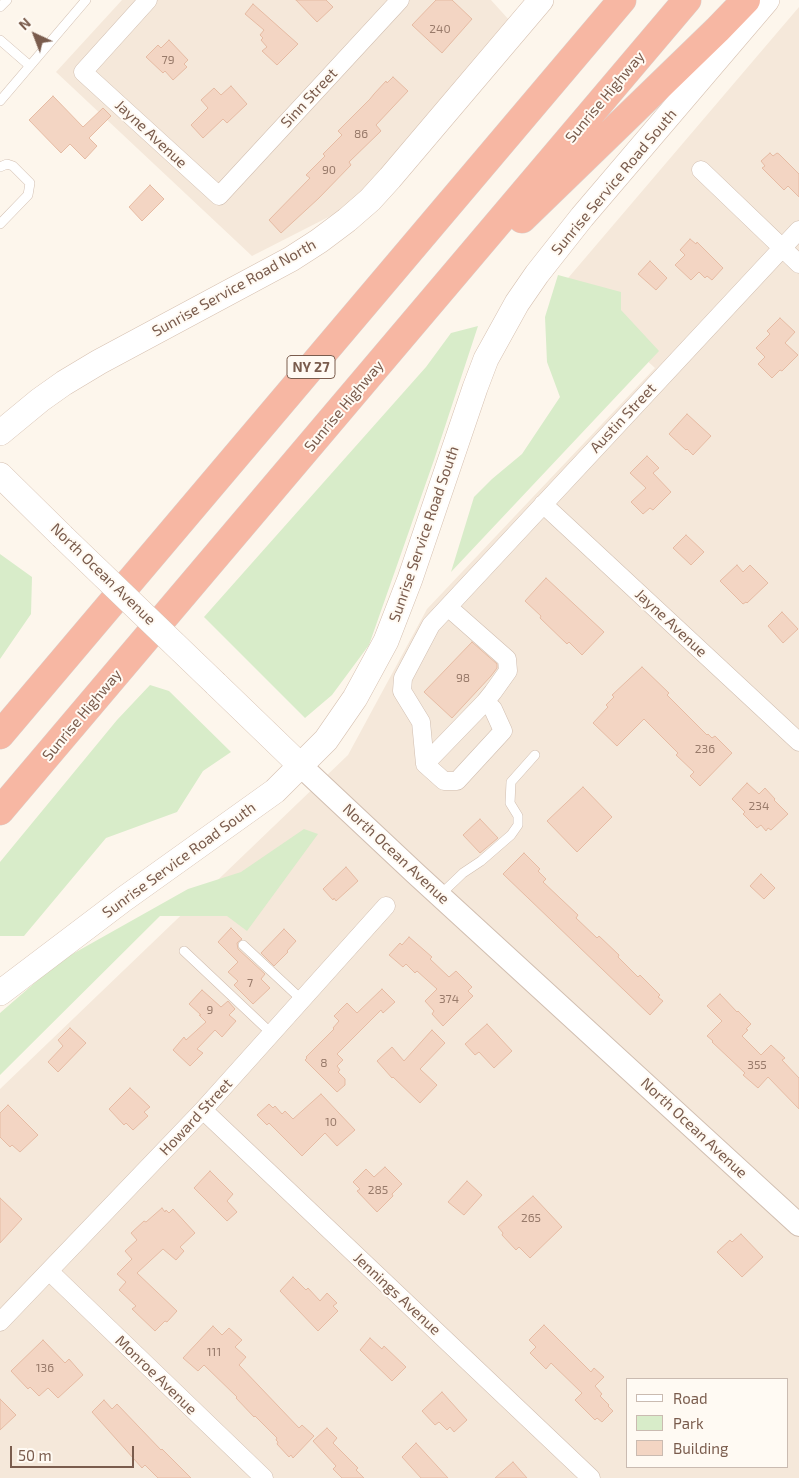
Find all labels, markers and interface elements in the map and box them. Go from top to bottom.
north arrow [10,10,60,60]
text: N [15,14,34,33]
house number: 240 [429,22,451,36]
street label: Sunrise Highway [562,48,648,146]
house number: 79 [161,53,175,67]
street label: Sinn Street [277,65,341,131]
street label: Jayne Avenue [111,96,191,172]
street label: Sunrise Service Road South [548,105,680,259]
house number: 86 [354,127,368,141]
house number: 90 [322,163,336,177]
street label: Sunrise Service Road North [149,235,319,341]
road number: NY 27 [287,356,335,378]
street label: Sunrise Highway [301,357,387,455]
street label: Austin Street [586,379,660,457]
street label: Sunrise Service Road South [385,444,463,624]
street label: North Ocean Avenue [47,519,159,629]
street label: Jayne Avenue [631,585,711,661]
street label: Sunrise Highway [39,666,125,764]
house number: 98 [456,671,470,685]
house number: 236 [695,742,715,756]
street label: Sunrise Service Road South [99,798,259,922]
house number: 234 [749,799,769,813]
street label: North Ocean Avenue [339,800,453,908]
house number: 7 [247,976,253,990]
house number: 374 [439,992,459,1006]
house number: 9 [207,1003,213,1017]
house number: 8 [320,1056,328,1070]
house number: 355 [747,1058,767,1072]
street label: North Ocean Avenue [637,1074,751,1182]
street label: Howard Street [156,1075,236,1159]
house number: 10 [325,1115,337,1129]
house number: 285 [368,1183,388,1197]
house number: 265 [521,1211,541,1225]
street label: Jennings Avenue [350,1249,444,1339]
street label: Monroe Avenue [111,1332,201,1418]
house number: 111 [207,1345,221,1359]
house number: 136 [36,1361,54,1375]
legend [626,1378,789,1468]
text: Road [673,1389,708,1407]
text: Park [673,1414,704,1432]
scale bar [12,1436,136,1468]
text: Building [673,1439,728,1457]
text: 50 m [18,1446,52,1464]

